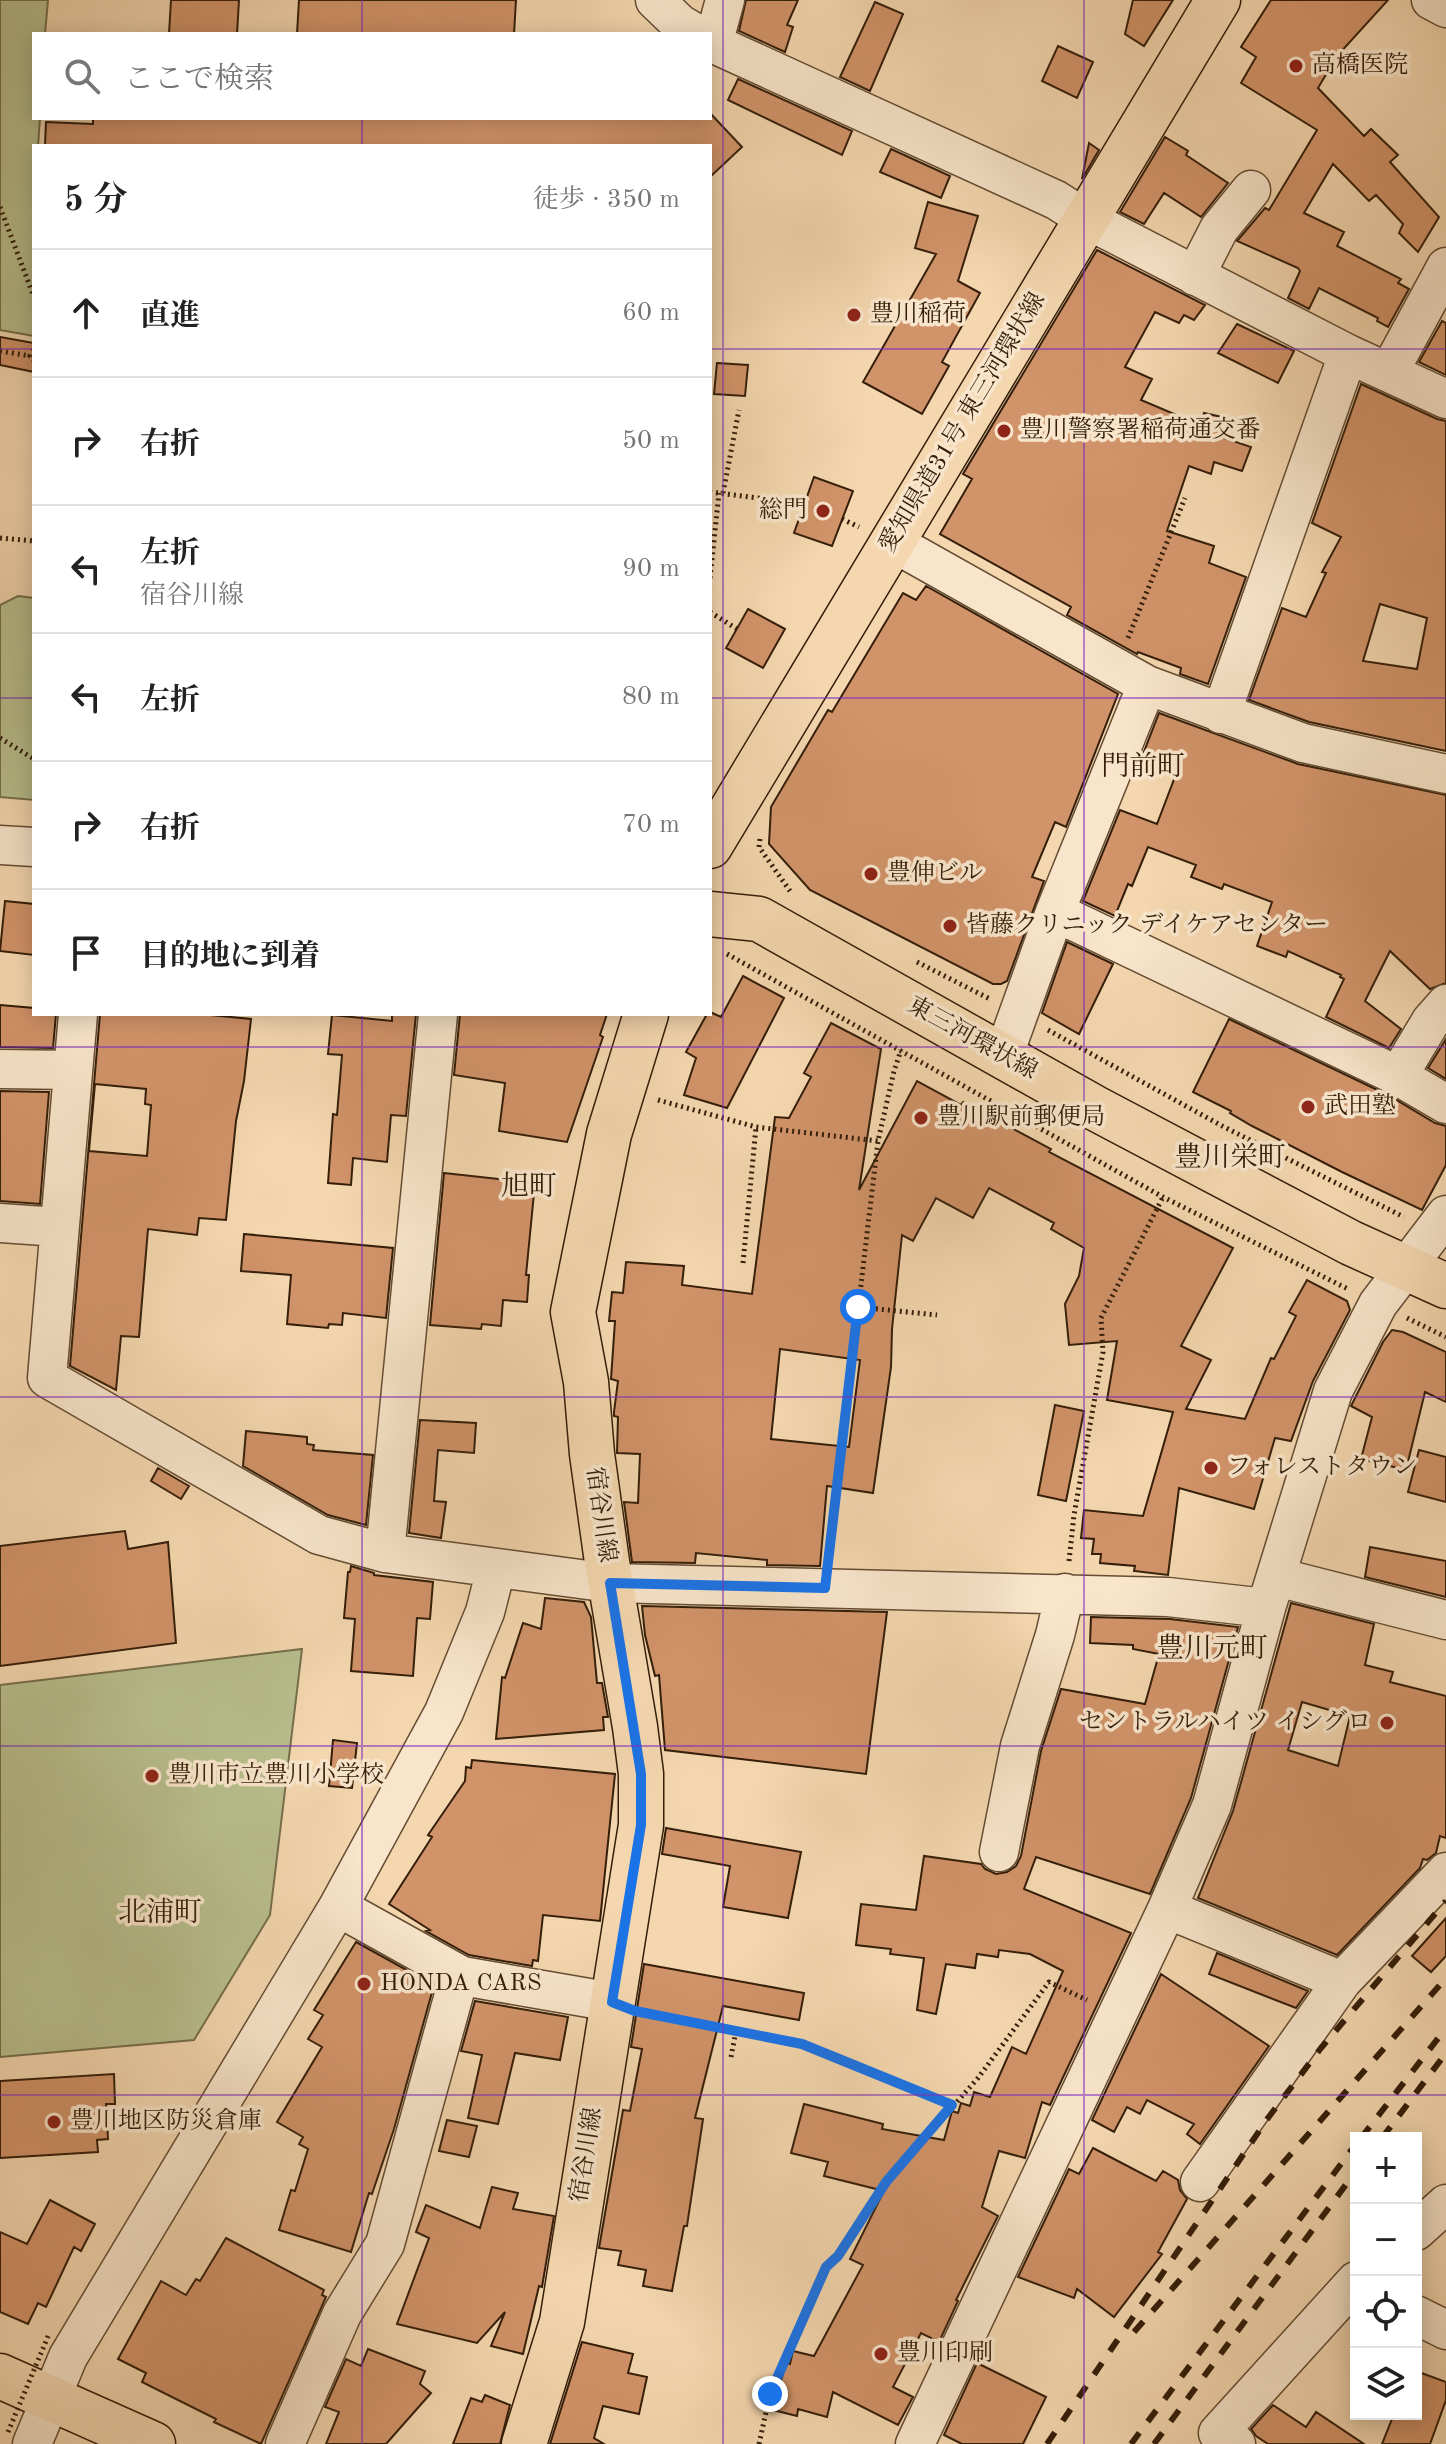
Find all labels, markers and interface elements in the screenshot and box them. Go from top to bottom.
search box [32,32,712,120]
place label: 高橋医院 [1312,51,1408,78]
icon: search [60,54,104,98]
marker: 高橋医院 [1287,57,1305,75]
text: ここで検索 [124,65,274,95]
text: 5 分 [64,184,127,218]
text: 徒歩 · 350 m [533,187,680,213]
street label: 愛知県道31号 東三河環状線 [873,287,1050,557]
icon: ahead [64,291,108,335]
text: 60 m [622,300,680,326]
place label: 豊川稲荷 [870,300,966,327]
text: 直進 [140,302,200,332]
marker: 豊川稲荷 [845,306,863,324]
place label: 豊川警察署稲荷通交番 [1020,416,1260,443]
icon: right [64,419,108,463]
marker: 豊川警察署稲荷通交番 [995,422,1013,440]
text: 50 m [622,428,680,454]
text: 右折 [140,430,200,460]
place label: 総門 [759,496,807,523]
marker: 総門 [814,502,832,520]
text: 左折 [140,539,200,569]
icon: left [64,547,108,591]
text: 90 m [622,556,680,582]
text: 宿谷川線 [140,583,244,609]
icon: left [64,675,108,719]
text: 80 m [622,684,680,710]
text: 左折 [140,686,200,716]
district label: 門前町 [1101,751,1185,782]
icon: right [64,803,108,847]
text: 70 m [622,812,680,838]
text: 右折 [140,814,200,844]
place label: 豊伸ビル [887,859,983,886]
marker: 豊伸ビル [862,865,880,883]
place label: 皆藤クリニック デイケアセンター [966,911,1328,938]
marker: 皆藤クリニック デイケアセンター [941,917,959,935]
icon: arrive [64,931,108,975]
text: 目的地に到着 [140,942,320,972]
street label: 東三河環状線 [903,991,1042,1084]
place label: 武田塾 [1324,1092,1396,1119]
marker: 武田塾 [1299,1098,1317,1116]
place label: 豊川駅前郵便局 [937,1103,1105,1130]
marker: 豊川駅前郵便局 [912,1109,930,1127]
district label: 豊川栄町 [1174,1142,1286,1173]
district label: 旭町 [501,1171,557,1202]
route start [840,1289,876,1325]
place label: フォレストタウン [1227,1455,1417,1480]
marker: フォレストタウン [1202,1459,1220,1477]
street label: 宿谷川線 [581,1465,622,1564]
district label: 豊川元町 [1156,1633,1268,1664]
place label: セントラルハイツ イシグロ [1079,1709,1371,1735]
marker: セントラルハイツ イシグロ [1378,1714,1396,1732]
place label: 豊川市立豊川小学校 [168,1761,384,1788]
marker: 豊川市立豊川小学校 [143,1767,161,1785]
district label: 北浦町 [118,1897,202,1928]
place label: HONDA CARS [380,1972,542,1996]
marker: HONDA CARS [355,1975,373,1993]
street label: 宿谷川線 [565,2105,606,2204]
place label: 豊川地区防災倉庫 [70,2107,262,2134]
marker: 豊川地区防災倉庫 [45,2113,63,2131]
map controls [1350,2132,1422,2420]
button: + [1350,2132,1422,2204]
button: − [1350,2204,1422,2276]
button: locate [1350,2276,1422,2348]
place label: 豊川印刷 [897,2339,993,2366]
marker: 豊川印刷 [872,2345,890,2363]
button: layers [1350,2348,1422,2420]
route end [752,2376,788,2412]

